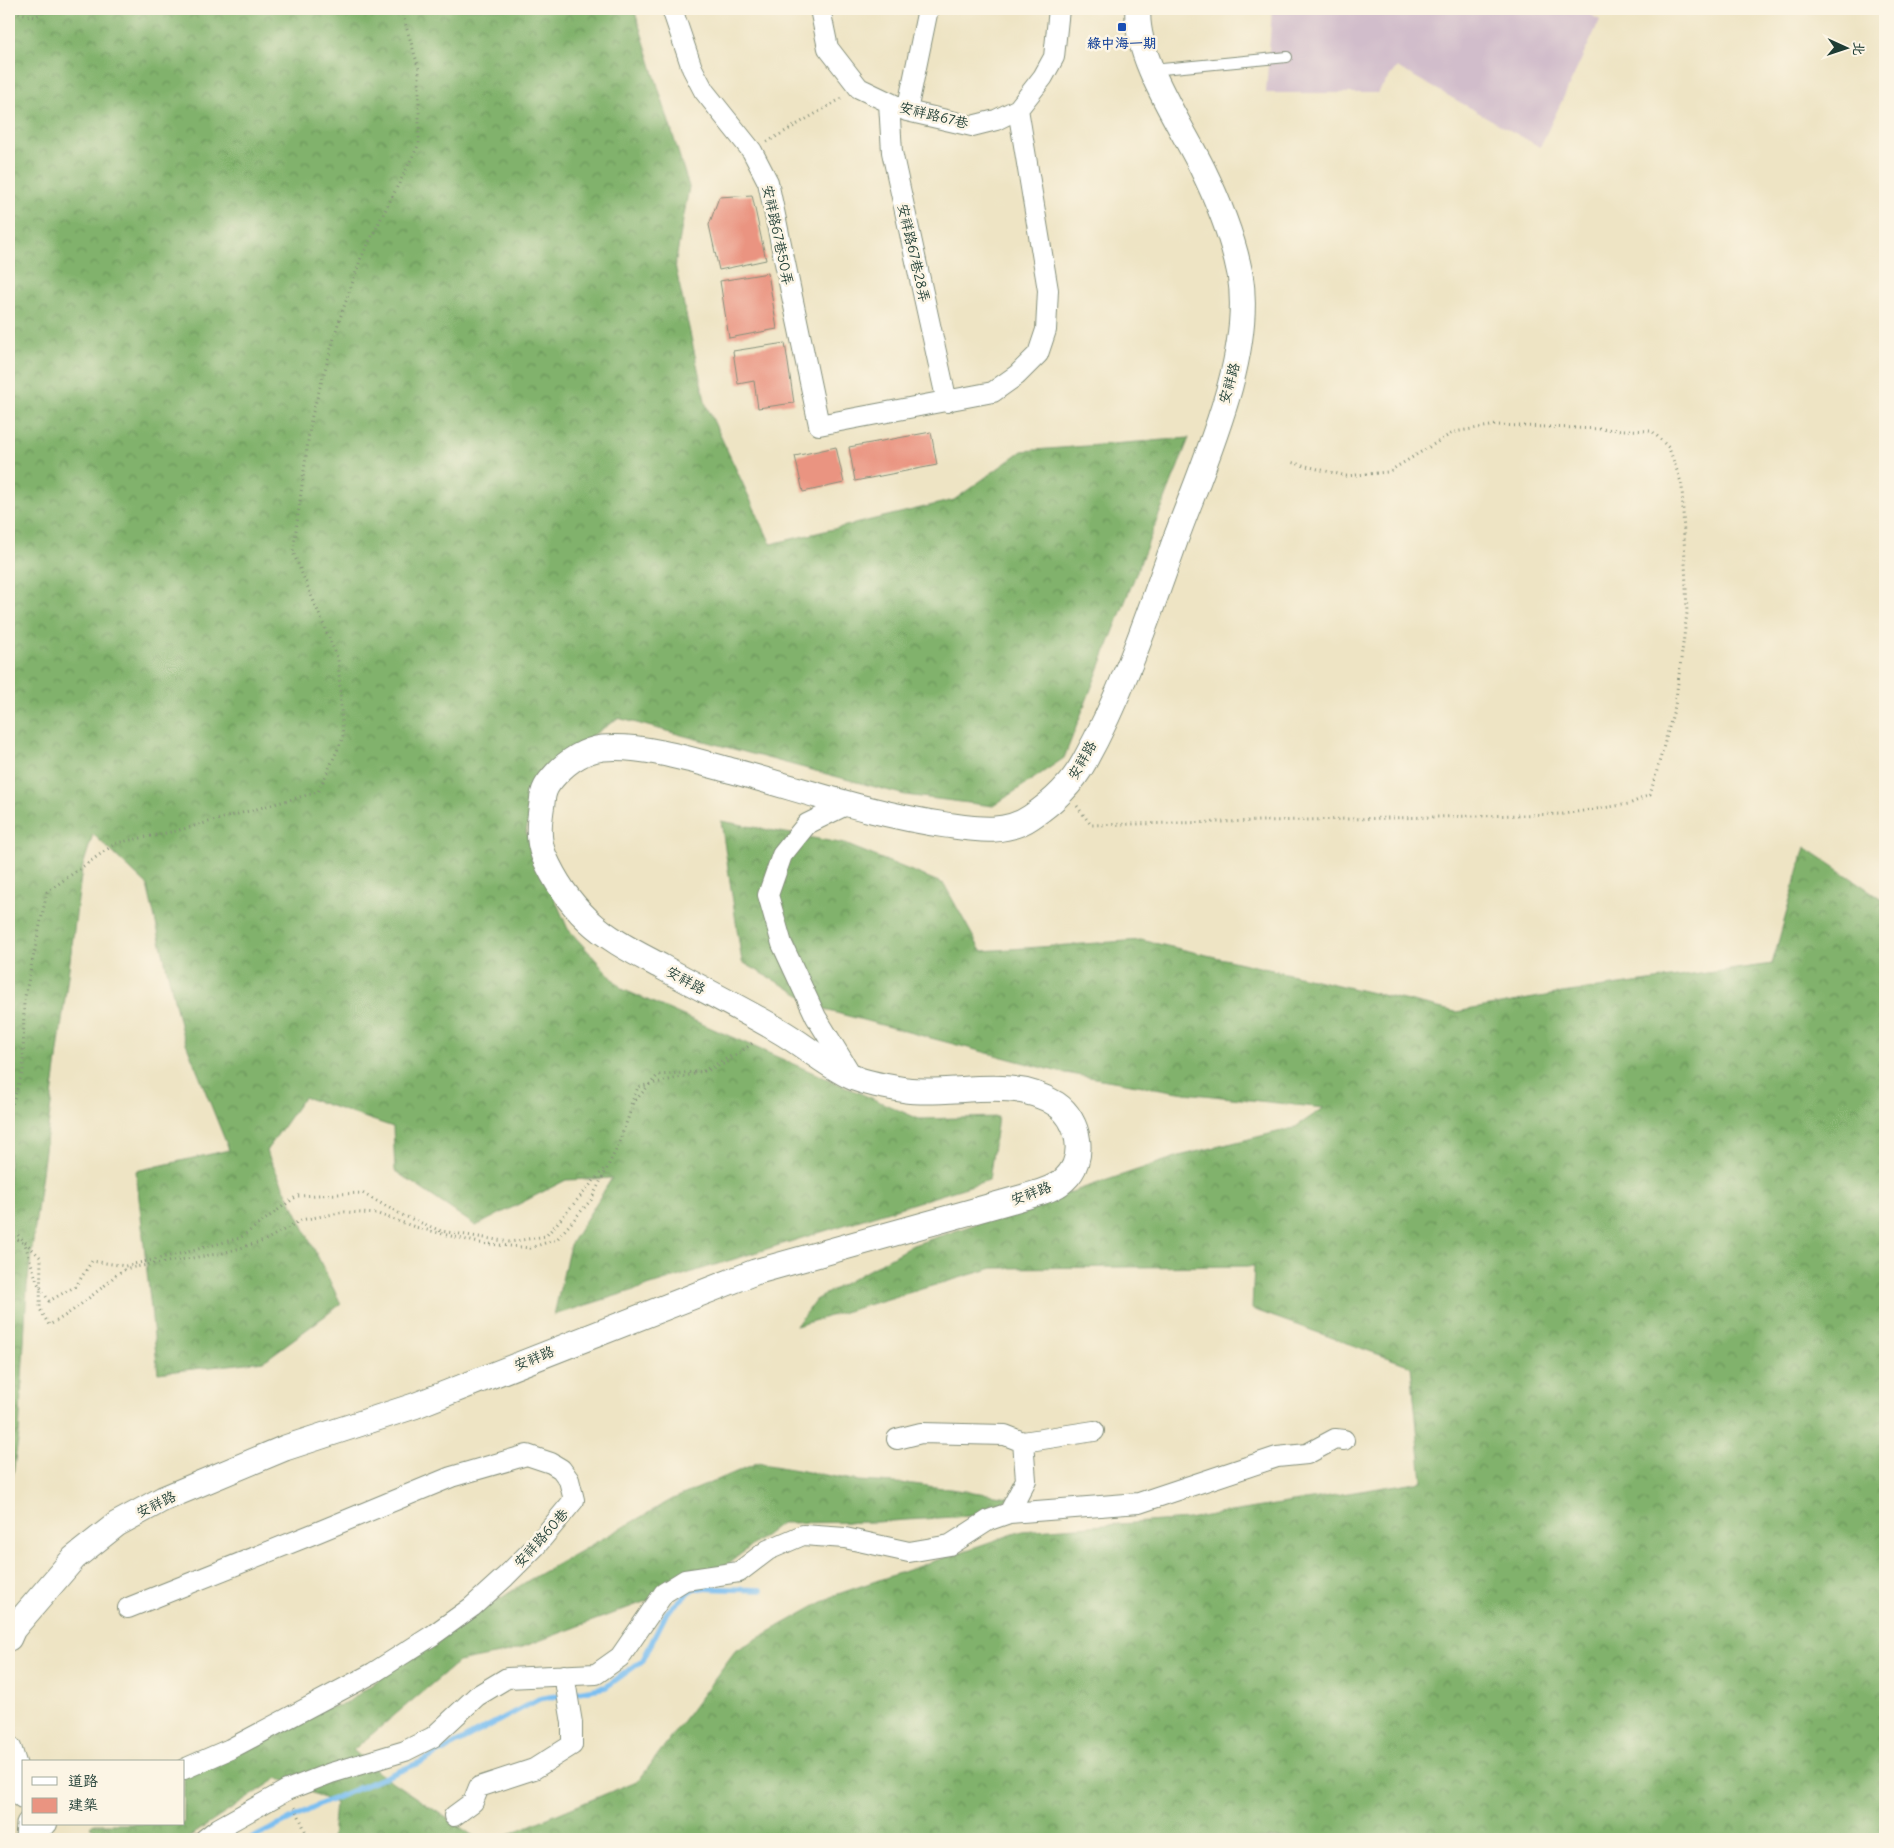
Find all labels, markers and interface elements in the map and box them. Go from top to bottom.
marker: 綠中海一期 [1116,21,1128,33]
north arrow [1822,22,1872,72]
place label: 綠中海一期 [1087,34,1157,52]
text: 北 [1850,41,1868,56]
street label: 安祥路67巷 [897,98,972,133]
street label: 安祥路67巷50弄 [759,183,797,287]
street label: 安祥路67巷28弄 [894,202,934,304]
street label: 安祥路 [1215,360,1243,406]
street label: 安祥路 [1064,737,1100,783]
street label: 安祥路 [663,962,709,998]
street label: 安祥路 [1008,1177,1054,1209]
street label: 安祥路 [511,1342,557,1374]
street label: 安祥路 [133,1487,179,1521]
street label: 安祥路60巷 [510,1504,573,1571]
legend [22,1760,185,1826]
text: 道路 [68,1771,98,1790]
text: 建築 [68,1795,98,1814]

